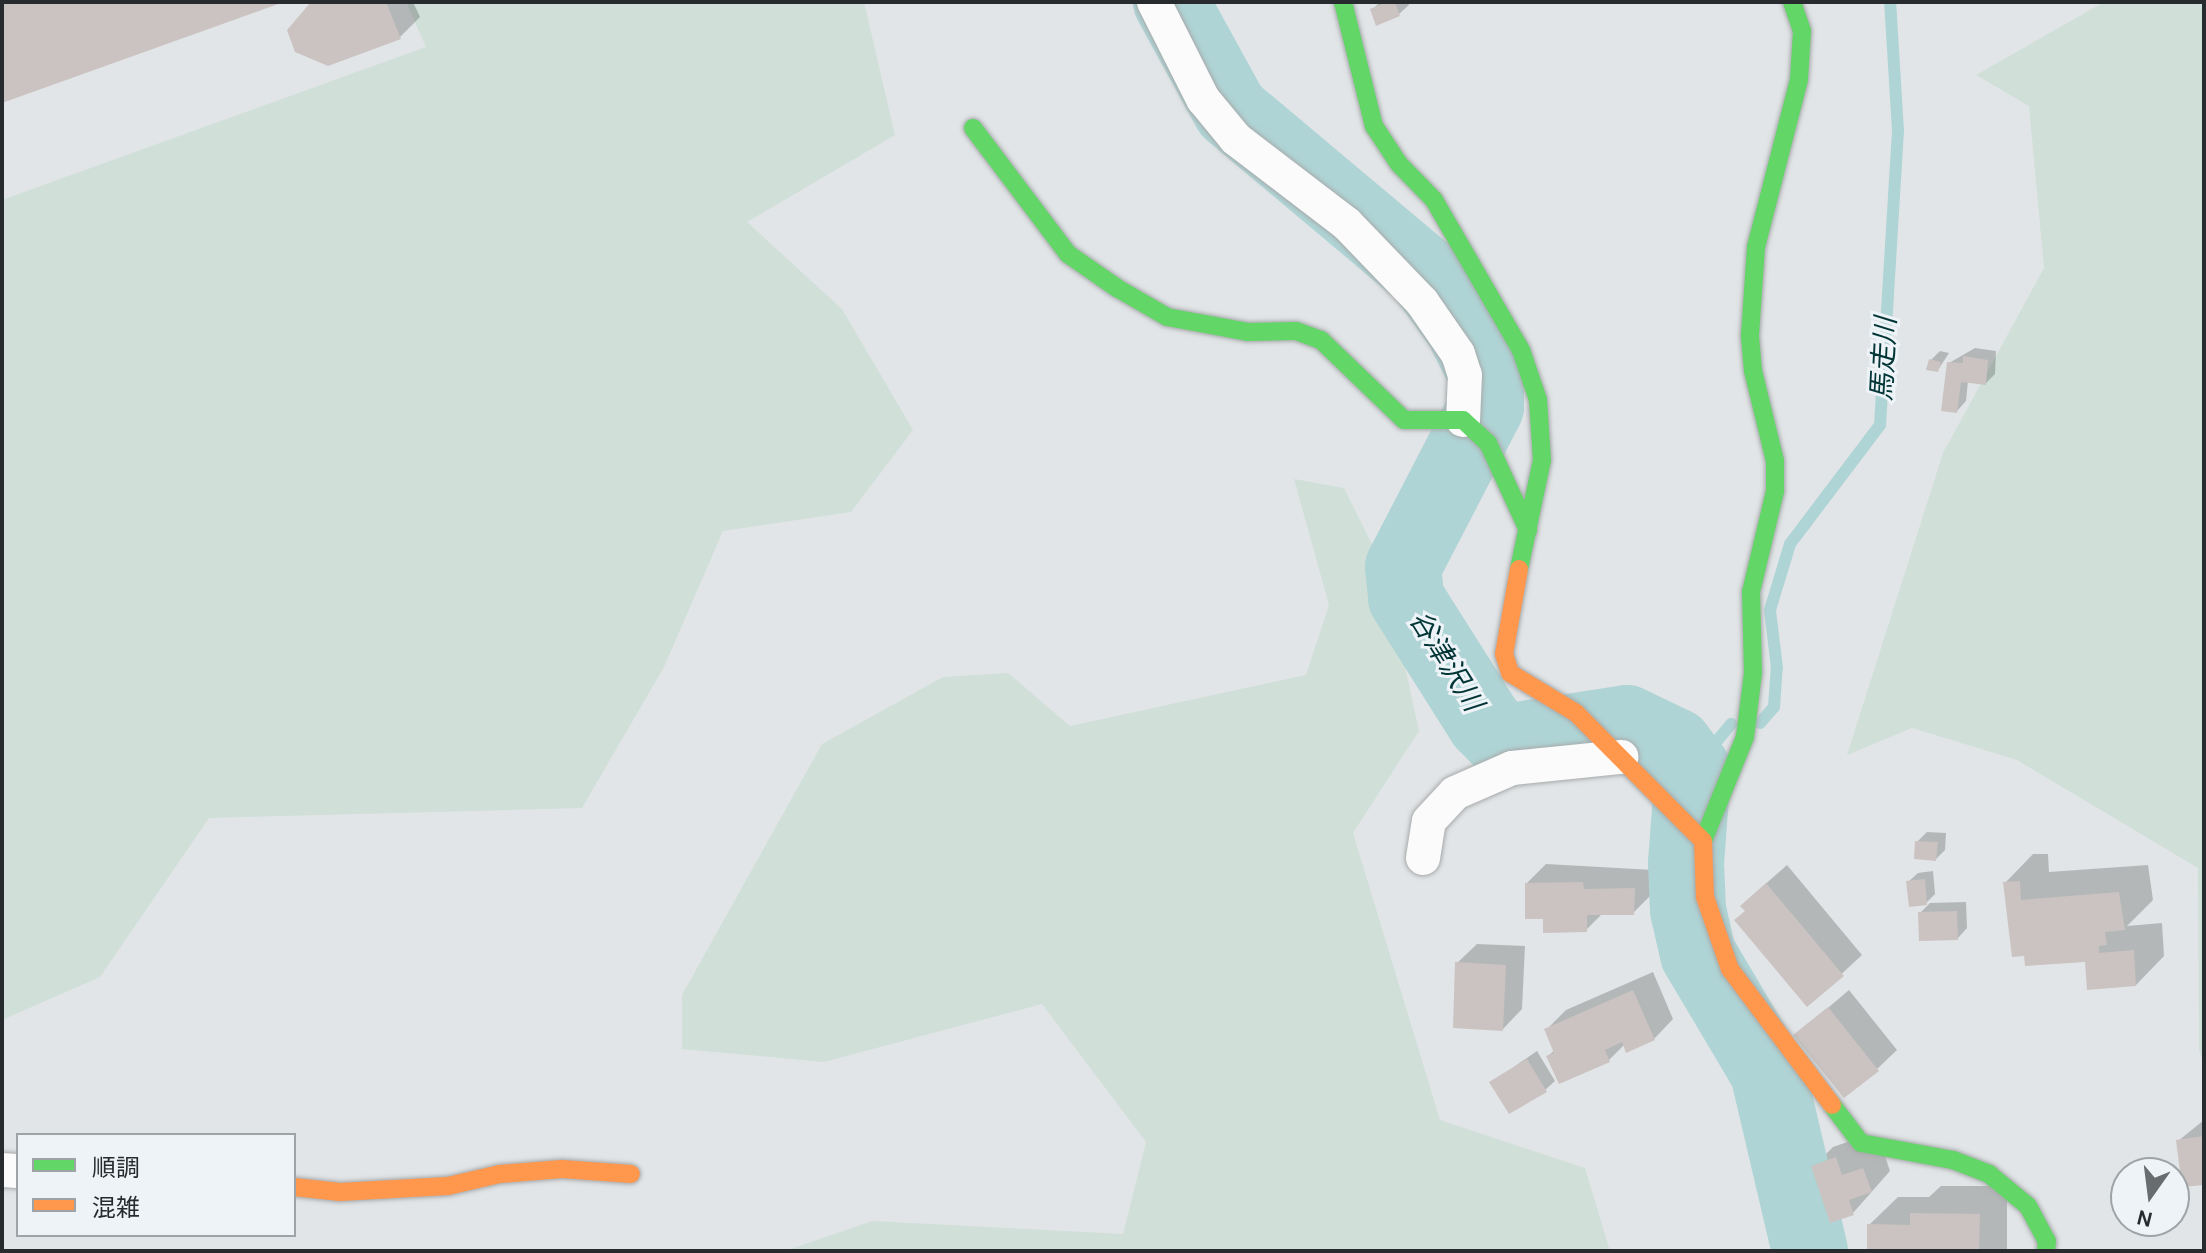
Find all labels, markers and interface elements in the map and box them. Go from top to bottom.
water label: 馬走川 [1865,316,1903,402]
water label: 谷津沢川 [1402,605,1490,717]
legend [16,1133,296,1237]
text: 順調 [92,1154,140,1182]
north arrow [2110,1157,2190,1237]
text: 混雑 [92,1194,140,1222]
text: N [2134,1204,2155,1233]

